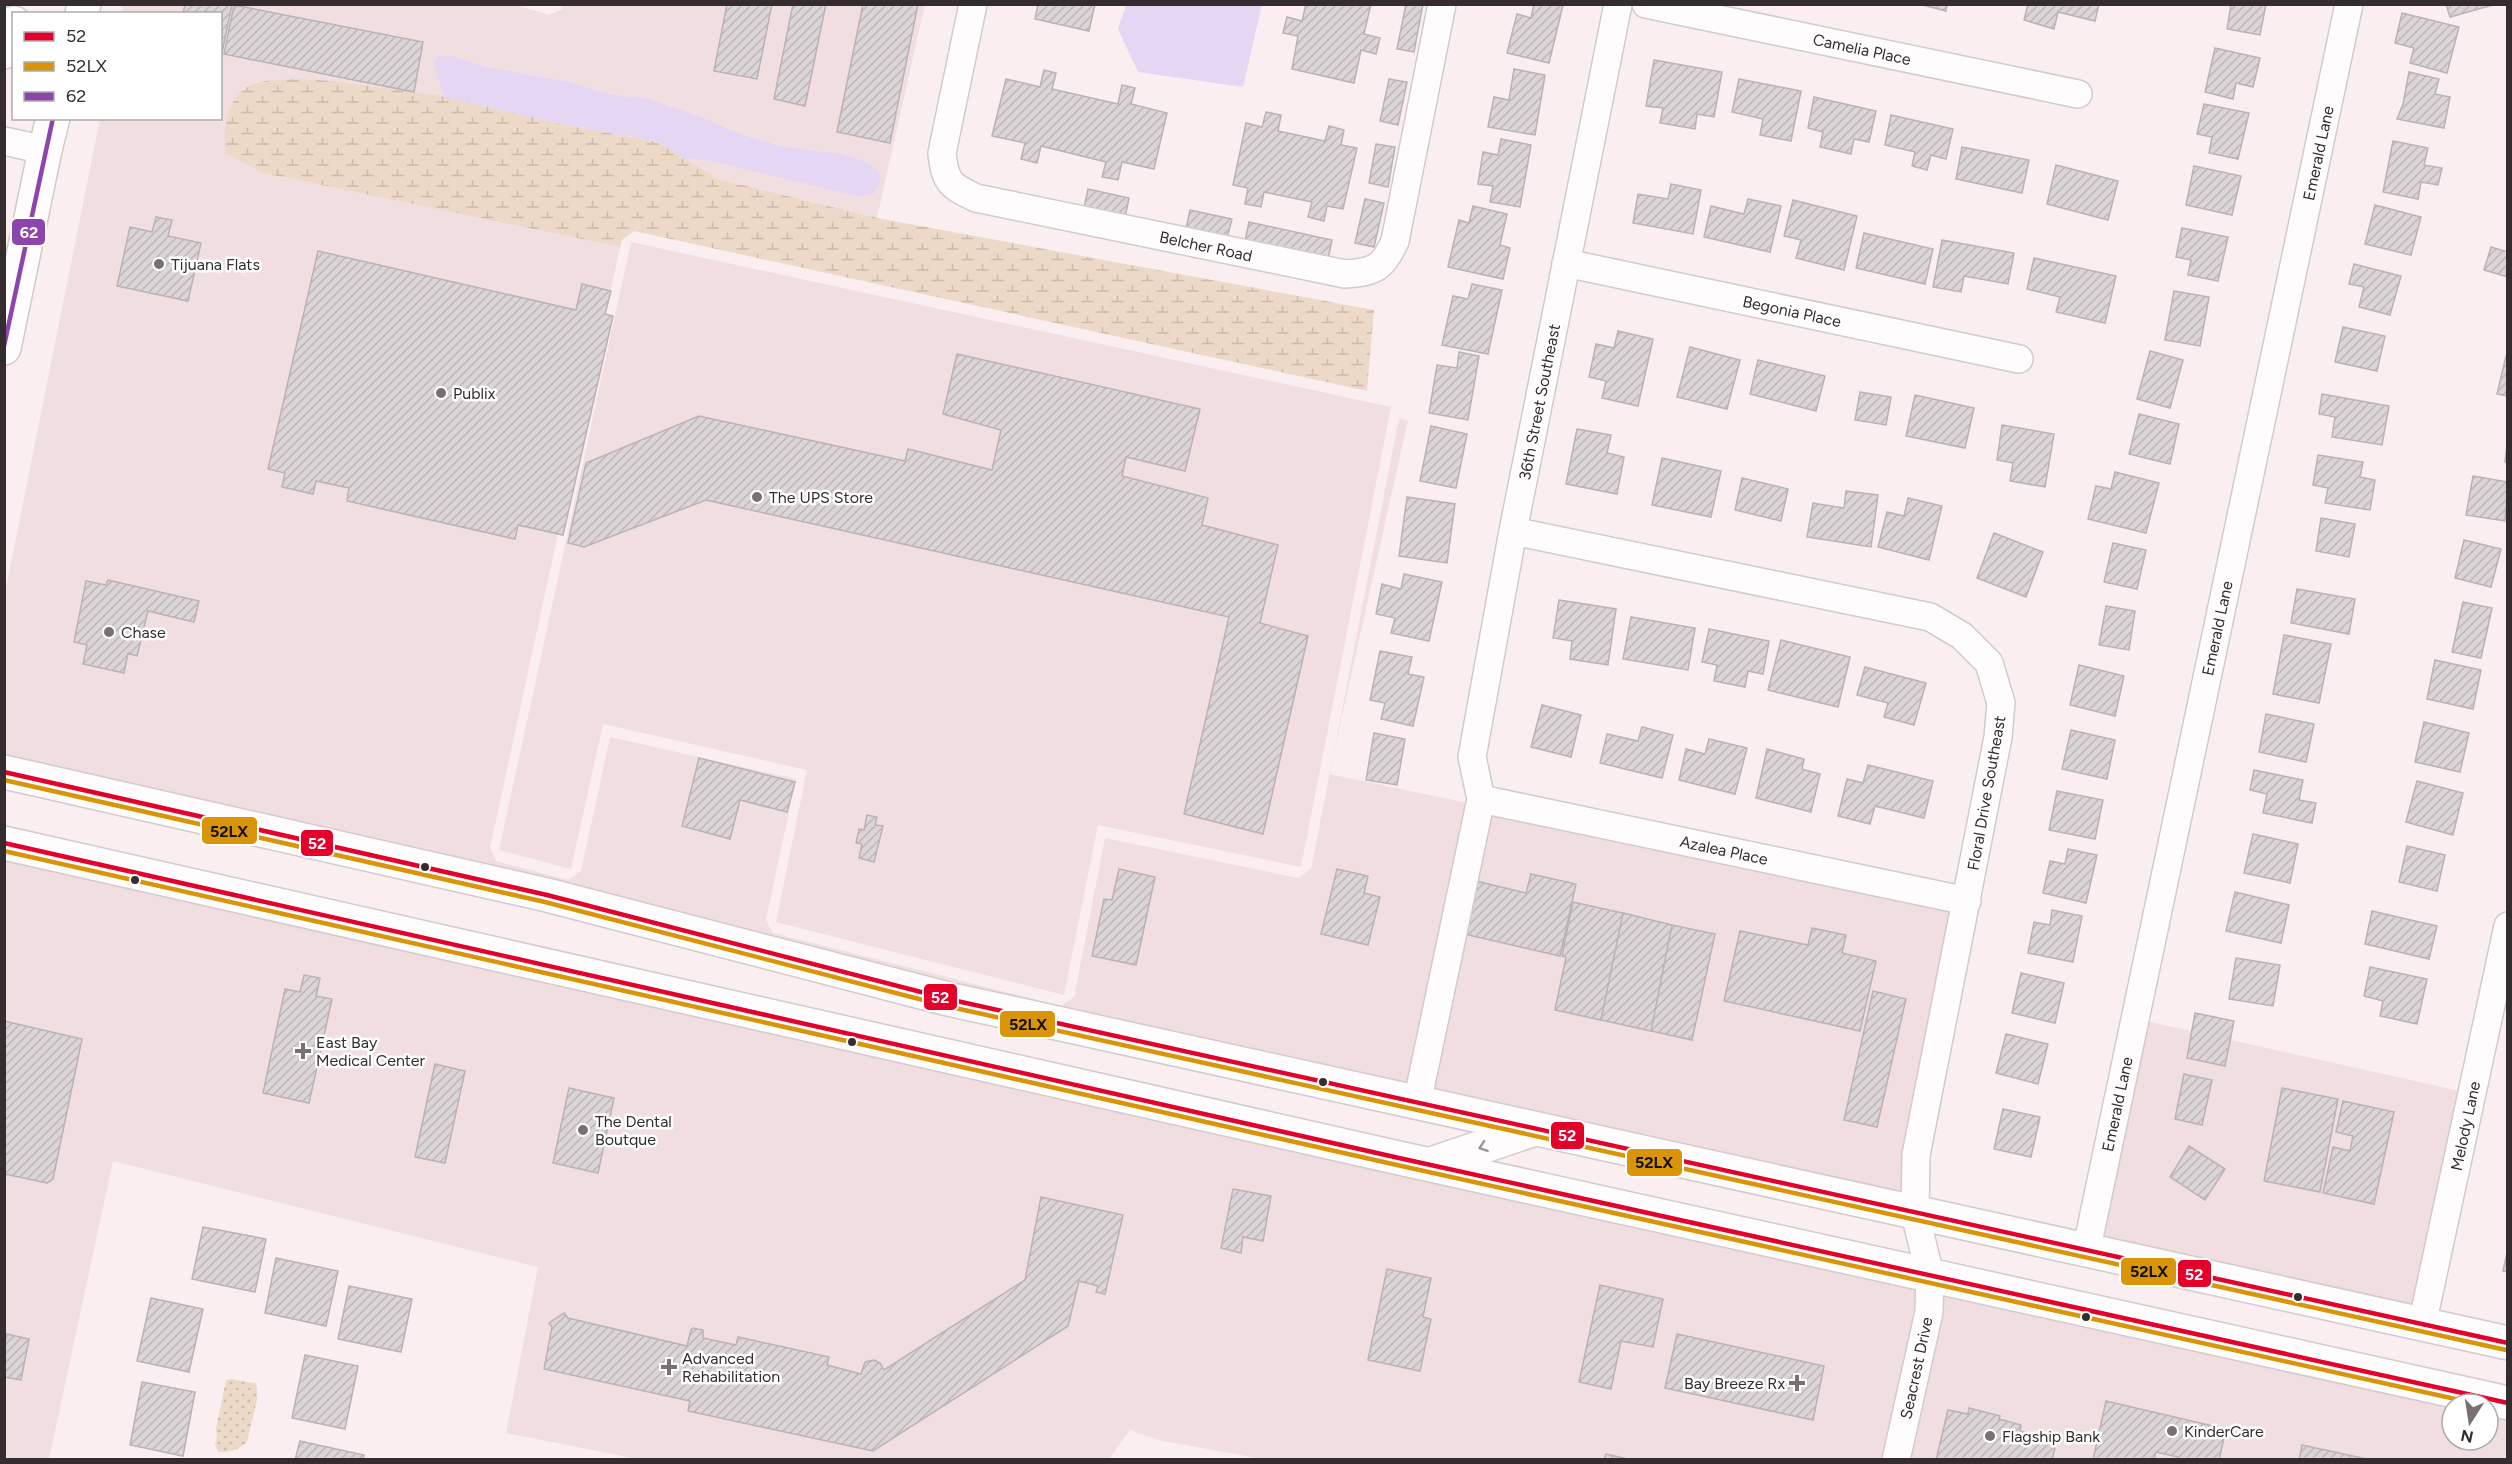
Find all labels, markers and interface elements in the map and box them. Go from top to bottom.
legend [12,12,222,120]
text: 52 [66,25,86,47]
street label: Camelia Place [1811,30,1913,69]
text: 52LX [66,55,107,77]
text: 62 [66,85,86,107]
street label: Emerald Lane [2299,104,2338,202]
line badge: 62 [11,218,46,246]
text: 62 [20,223,38,242]
street label: Belcher Road [1158,227,1254,266]
place label: Tijuana Flats [171,255,260,274]
marker: Tijuana Flats [152,257,166,271]
street label: Begonia Place [1741,292,1843,331]
street label: 36th Street Southeast [1515,322,1564,482]
place label: Publix [453,384,496,403]
marker: Publix [434,386,448,400]
place label: The UPS Store [769,488,873,507]
marker: The UPS Store [750,490,764,504]
street label: Emerald Lane [2198,579,2237,677]
place label: Chase [121,623,166,642]
marker: Chase [102,625,116,639]
street label: Floral Drive Southeast [1964,714,2009,872]
line badge: 52LX [201,816,258,845]
text: 52LX [210,822,248,841]
line badge: 52 [300,829,334,857]
street label: Azalea Place [1678,832,1770,869]
text: 52 [308,834,326,853]
unlabelled marker [419,861,431,873]
unlabelled marker [129,874,141,886]
line badge: 52 [923,983,958,1011]
text: 52 [931,988,949,1007]
line badge: 52LX [999,1010,1056,1038]
text: 52LX [1009,1015,1047,1034]
place label: East Bay Medical Center [316,1033,426,1070]
unlabelled marker [846,1036,858,1048]
marker: East Bay Medical Center [294,1042,312,1060]
street label: Emerald Lane [2098,1055,2137,1153]
unlabelled marker [1317,1076,1329,1088]
street label: Melody Lane [2447,1079,2484,1173]
place label: The Dental Boutque [595,1112,672,1149]
line badge: 52 [1550,1121,1585,1150]
marker: The Dental Boutque [576,1123,590,1137]
text: 52 [1558,1126,1576,1145]
one-way arrow [1478,1140,1489,1152]
line badge: 52LX [1626,1148,1683,1177]
text: 52LX [1635,1153,1673,1172]
line badge: 52LX [2120,1257,2177,1286]
line badge: 52 [2177,1259,2212,1288]
text: 52LX [2130,1262,2168,1281]
text: 52 [2185,1265,2203,1284]
unlabelled marker [2292,1291,2304,1303]
unlabelled marker [2080,1311,2092,1323]
street label: Seacrest Drive [1896,1315,1937,1421]
place label: Advanced Rehabilitation [682,1349,780,1386]
marker: Advanced Rehabilitation [660,1358,678,1376]
place label: Bay Breeze Rx [1684,1374,1785,1393]
marker: Bay Breeze Rx [1790,1376,1804,1390]
north arrow [2440,1392,2500,1452]
place label: KinderCare [2184,1422,2264,1441]
marker: KinderCare [2165,1424,2179,1438]
text: N [2459,1426,2475,1447]
place label: Flagship Bank [2002,1427,2100,1446]
marker: Flagship Bank [1983,1429,1997,1443]

